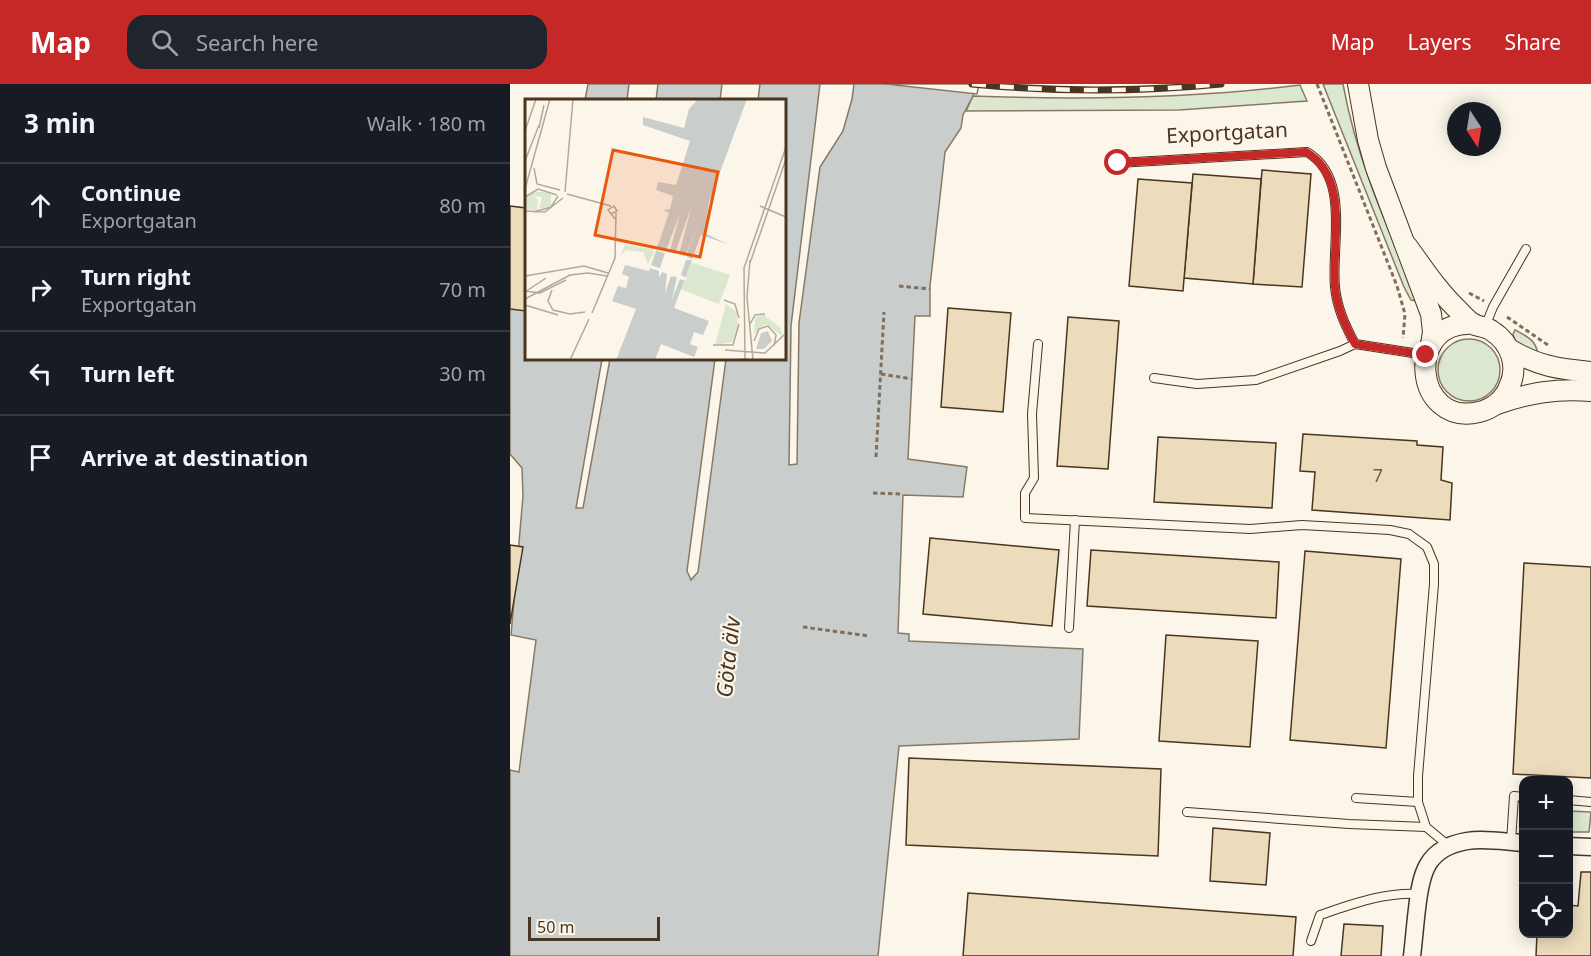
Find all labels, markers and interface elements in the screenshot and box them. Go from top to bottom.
search box [127,15,547,69]
text: Map [30,23,91,61]
icon: search [148,26,181,59]
text: Search here [196,27,318,57]
text: Map [1331,28,1375,56]
text: Layers [1408,28,1472,56]
text: Share [1505,28,1561,56]
inset map [525,99,786,360]
north arrow [1447,102,1501,156]
text: 3 min [24,105,96,141]
text: Walk · 180 m [367,110,486,137]
street label: Exportgatan [1165,115,1288,149]
route start [1104,149,1130,175]
text: Continue [81,177,181,207]
icon: ahead [24,189,57,222]
text: 80 m [439,192,486,219]
text: Exportgatan [81,207,197,234]
text: Turn right [81,261,191,291]
icon: right [24,273,57,306]
text: 70 m [439,276,486,303]
text: Exportgatan [81,291,197,318]
route end [1412,341,1438,367]
icon: left [24,357,57,390]
text: Turn left [81,358,175,388]
text: 30 m [439,360,486,387]
icon: arrive [24,441,57,474]
text: Arrive at destination [81,442,308,472]
house number: 7 [1373,463,1383,487]
water label: Göta älv [708,613,746,699]
map controls [1519,776,1573,938]
button: + [1519,776,1573,830]
button: − [1519,830,1573,884]
button: locate [1519,884,1573,938]
scale bar [528,914,660,942]
text: 50 m [537,916,574,938]

